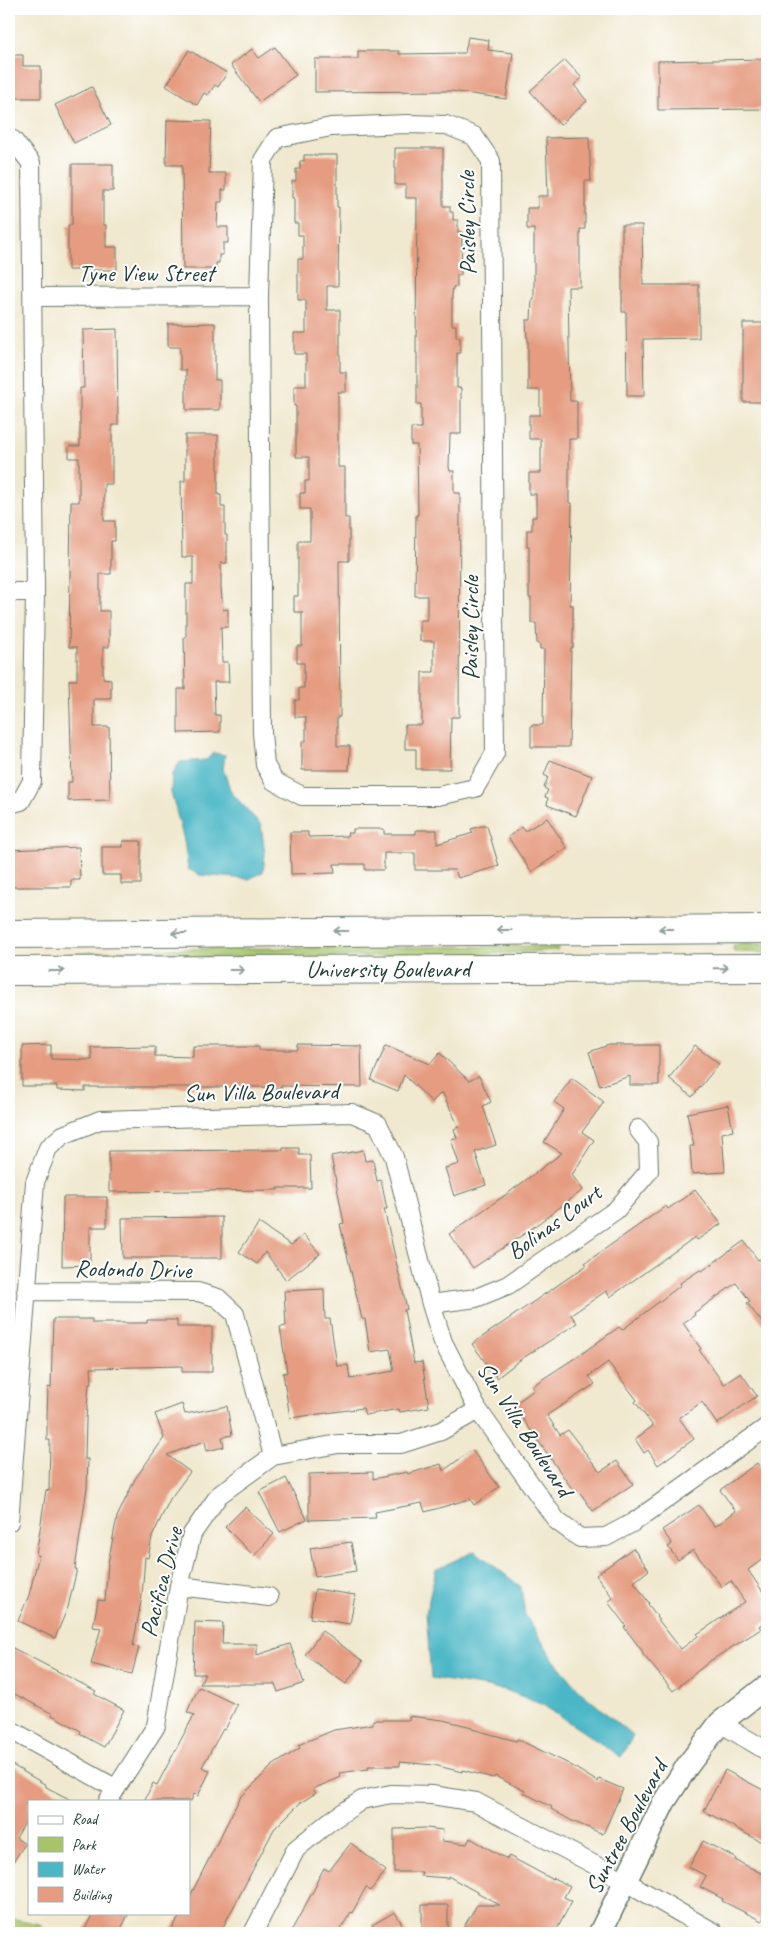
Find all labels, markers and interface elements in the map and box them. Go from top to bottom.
street label: Paisley Circle [451,169,483,275]
street label: Tyne View Street [78,258,217,288]
street label: Paisley Circle [455,574,485,680]
one-way arrow [658,924,674,934]
one-way arrow [496,926,512,935]
one-way arrow [333,927,349,936]
one-way arrow [171,928,187,937]
street label: University Boulevard [306,954,474,984]
one-way arrow [712,963,729,973]
one-way arrow [229,965,245,975]
one-way arrow [49,966,65,976]
street label: Sun Villa Boulevard [183,1076,342,1108]
street label: Bolinas Court [501,1177,609,1266]
street label: Rodondo Drive [74,1253,194,1285]
street label: Sun Villa Boulevard [470,1356,582,1505]
street label: Pacifica Drive [133,1522,190,1640]
street label: Suntree Boulevard [578,1752,675,1899]
legend [28,1800,190,1914]
text: Road [72,1810,99,1829]
text: Park [72,1836,97,1855]
text: Water [72,1860,106,1879]
text: Building [72,1886,112,1905]

